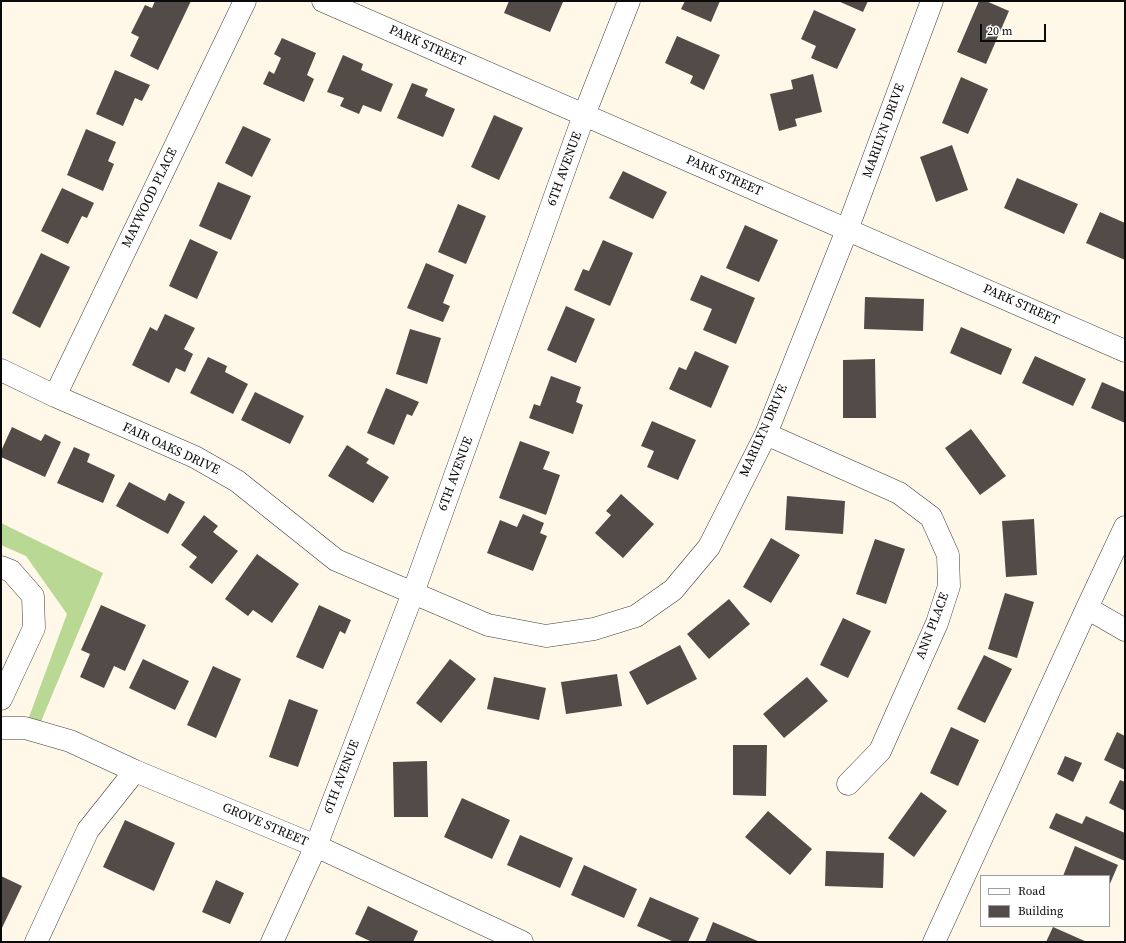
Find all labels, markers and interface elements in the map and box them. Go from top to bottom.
scale bar [982,16,1048,42]
street label: PARK STREET [386,22,468,70]
text: 20 m [987,23,1013,39]
street label: MARILYN DRIVE [860,82,908,180]
street label: 6TH AVENUE [544,130,586,208]
street label: MAYWOOD PLACE [119,145,181,251]
street label: PARK STREET [683,152,765,200]
street label: PARK STREET [980,281,1062,329]
street label: MARILYN DRIVE [737,382,791,480]
street label: FAIR OAKS DRIVE [120,420,222,478]
street label: 6TH AVENUE [435,435,477,513]
street label: ANN PLACE [913,590,953,662]
street label: 6TH AVENUE [321,738,363,816]
street label: GROVE STREET [220,800,310,850]
legend [980,875,1110,927]
text: Road [1018,883,1045,899]
text: Building [1018,903,1063,919]

